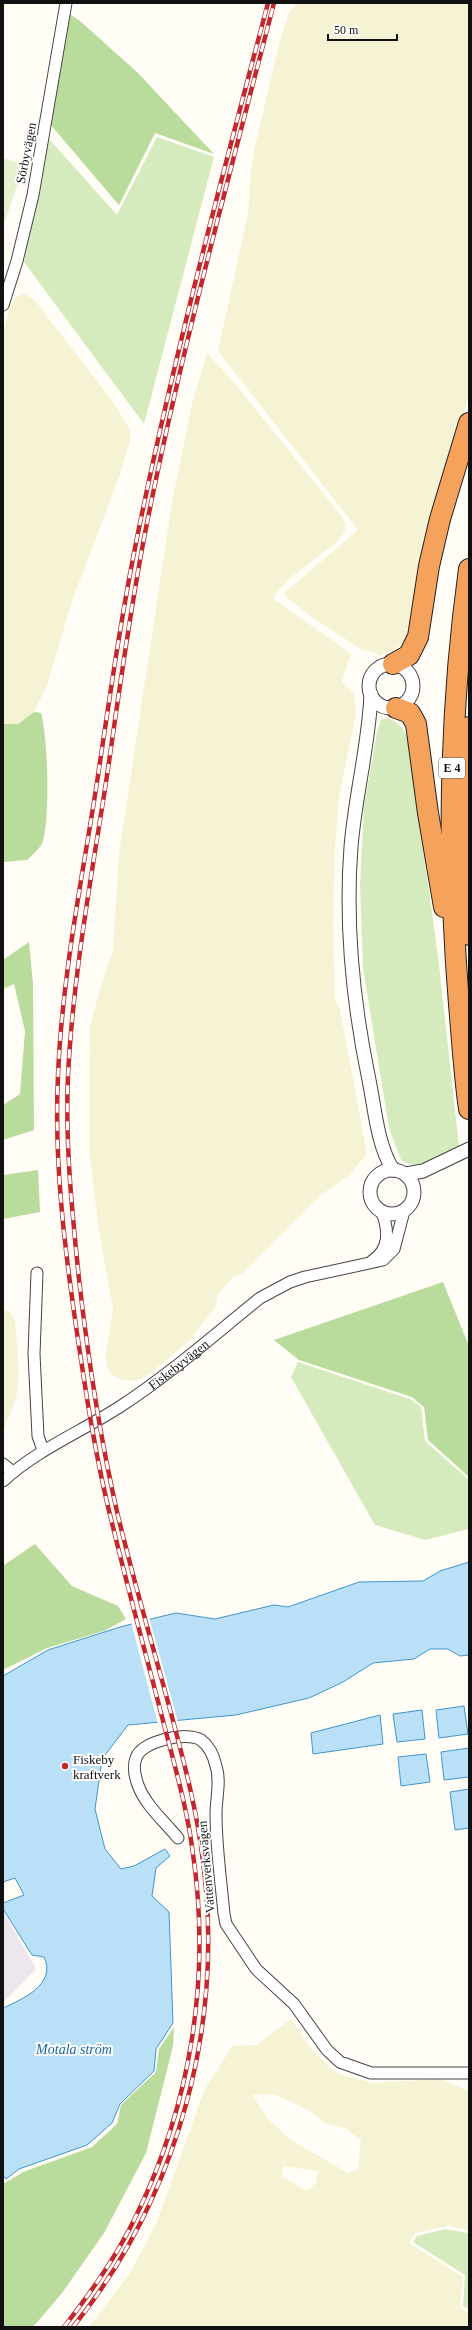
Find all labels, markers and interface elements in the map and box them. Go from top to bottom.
scale bar [328,16,397,42]
text: 50 m [334,23,359,37]
street label: Sörbyvägen [13,121,39,185]
road number: E 4 [439,758,465,778]
street label: Fiskebyvägen [145,1336,212,1392]
place label: Fiskeby kraftverk [73,1752,121,1782]
marker: Fiskeby kraftverk [60,1761,70,1771]
street label: Vattenverksvägen [194,1820,217,1914]
water label: Motala ström [35,2042,112,2057]

